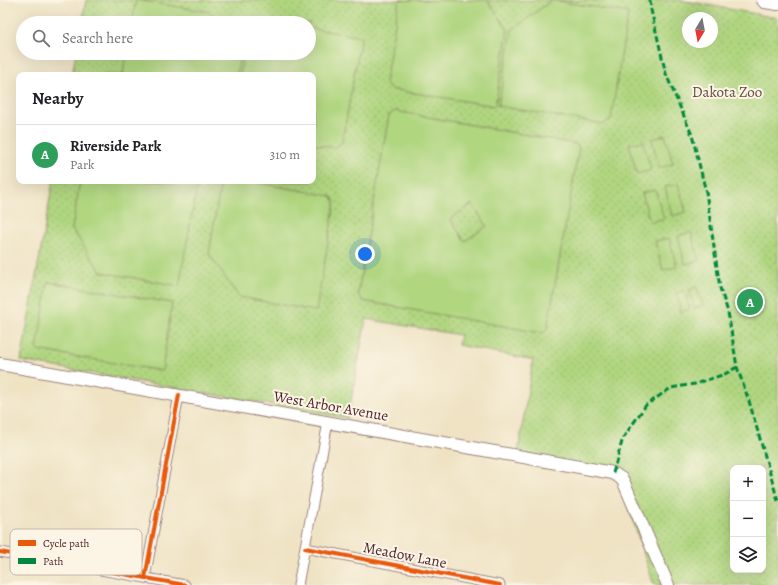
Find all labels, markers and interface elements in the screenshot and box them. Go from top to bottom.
north arrow [682,12,718,48]
search box [16,16,316,60]
icon: search [30,27,52,49]
text: Search here [62,28,133,48]
park label: Dakota Zoo [692,82,762,102]
text: Nearby [32,87,83,110]
text: Riverside Park [70,136,161,156]
text: A [41,146,49,163]
text: 310 m [270,146,300,163]
text: Park [70,156,94,173]
your location [355,244,375,264]
pin: A [737,287,763,317]
street label: West Arbor Avenue [271,386,390,426]
map controls [730,465,766,573]
button: + [730,465,766,501]
button: − [730,501,766,537]
legend [10,529,142,575]
text: Cycle path [43,536,90,551]
street label: Meadow Lane [362,537,449,573]
button: layers [730,537,766,573]
text: Path [43,554,64,569]

